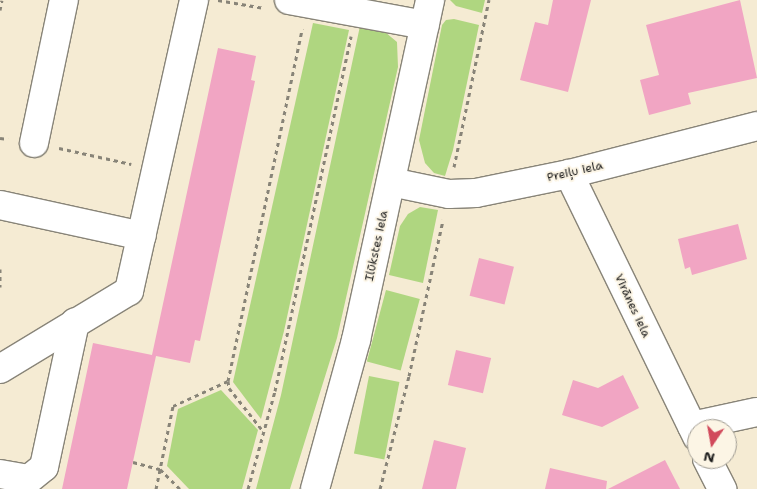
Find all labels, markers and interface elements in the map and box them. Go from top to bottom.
street label: Preiļu iela [546,159,604,185]
street label: Ilūkstes iela [363,209,391,283]
street label: Virānes iela [611,272,653,340]
north arrow [687,419,737,469]
text: N [702,448,716,468]

